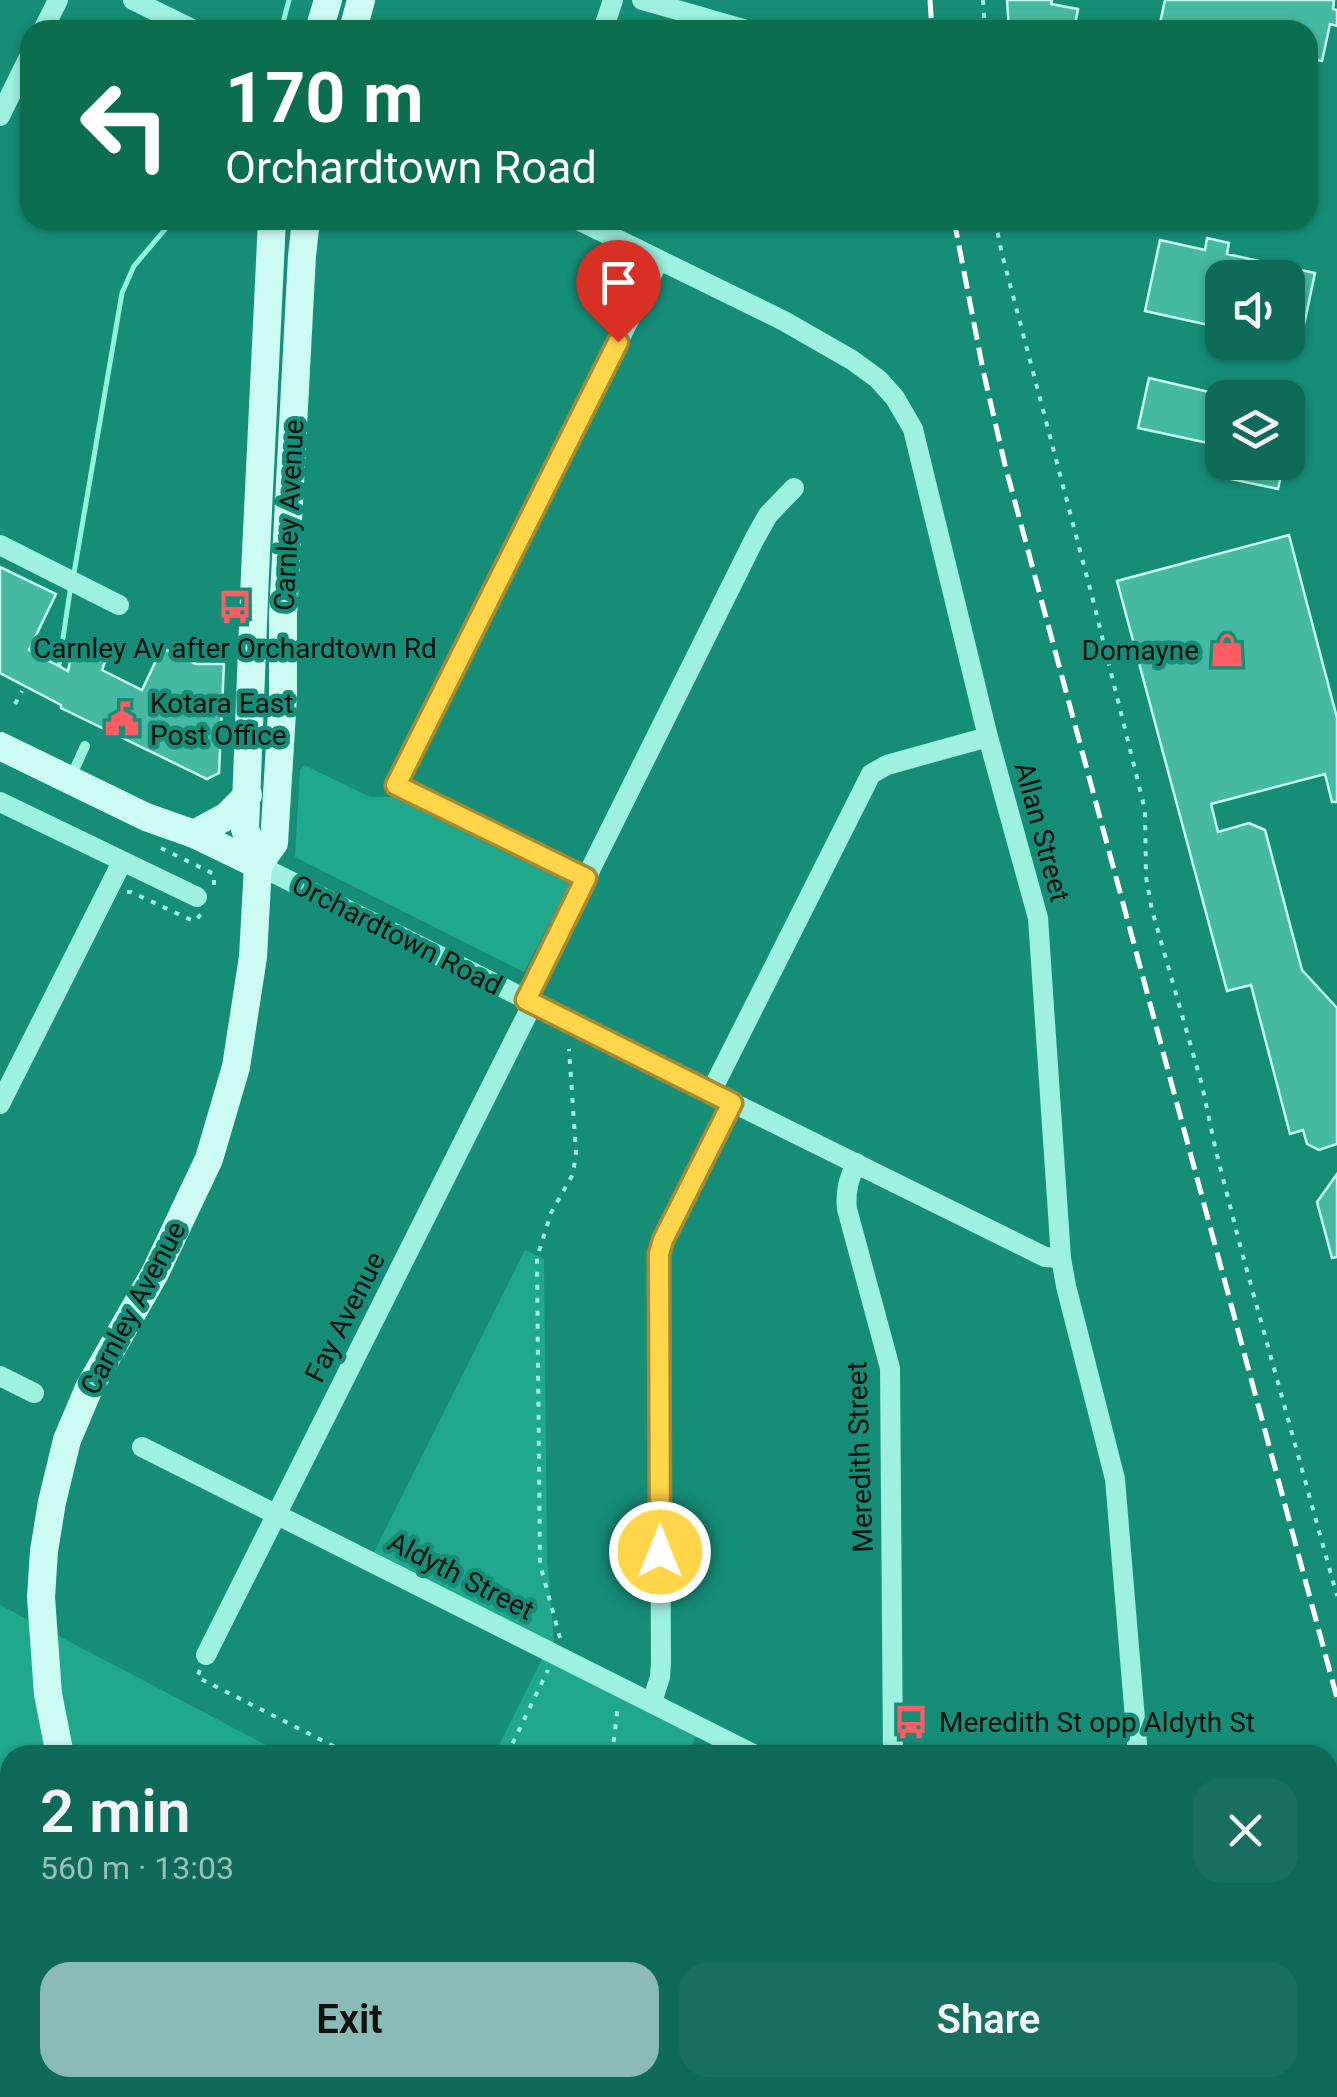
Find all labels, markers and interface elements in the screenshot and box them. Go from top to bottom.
text: 170 m [225,57,424,139]
icon: left [60,60,190,190]
text: Orchardtown Road [225,141,597,194]
pin [576,240,661,343]
icon: arrive [591,255,646,310]
map controls [1205,260,1305,480]
button: sound [1205,260,1305,360]
button: layers [1205,380,1305,480]
street label: Carnley Avenue [268,418,310,612]
bus stop icon: Carnley Av after Orchardtown Rd [216,588,254,626]
shop icon: Domayne [1208,631,1246,669]
place label: Carnley Av after Orchardtown Rd [33,632,437,665]
place label: Domayne [1082,634,1199,667]
place label: Kotara East Post Office [150,687,293,752]
public building icon: Kotara East Post Office [103,700,141,738]
street label: Allan Street [1008,758,1076,906]
street label: Orchardtown Road [286,868,508,1002]
street label: Carnley Avenue [73,1216,193,1400]
street label: Fay Avenue [298,1246,392,1388]
street label: Meredith Street [840,1361,880,1553]
position arrow [608,1500,712,1604]
street label: Aldyth Street [382,1525,540,1627]
bus stop icon: Meredith St opp Aldyth St [892,1703,930,1741]
place label: Meredith St opp Aldyth St [939,1706,1255,1739]
text: 2 min [40,1776,190,1847]
button: close [1193,1778,1298,1883]
text: 560 m · 13:03 [40,1849,234,1887]
button: Exit [40,1962,659,2077]
button: Share [679,1962,1298,2077]

